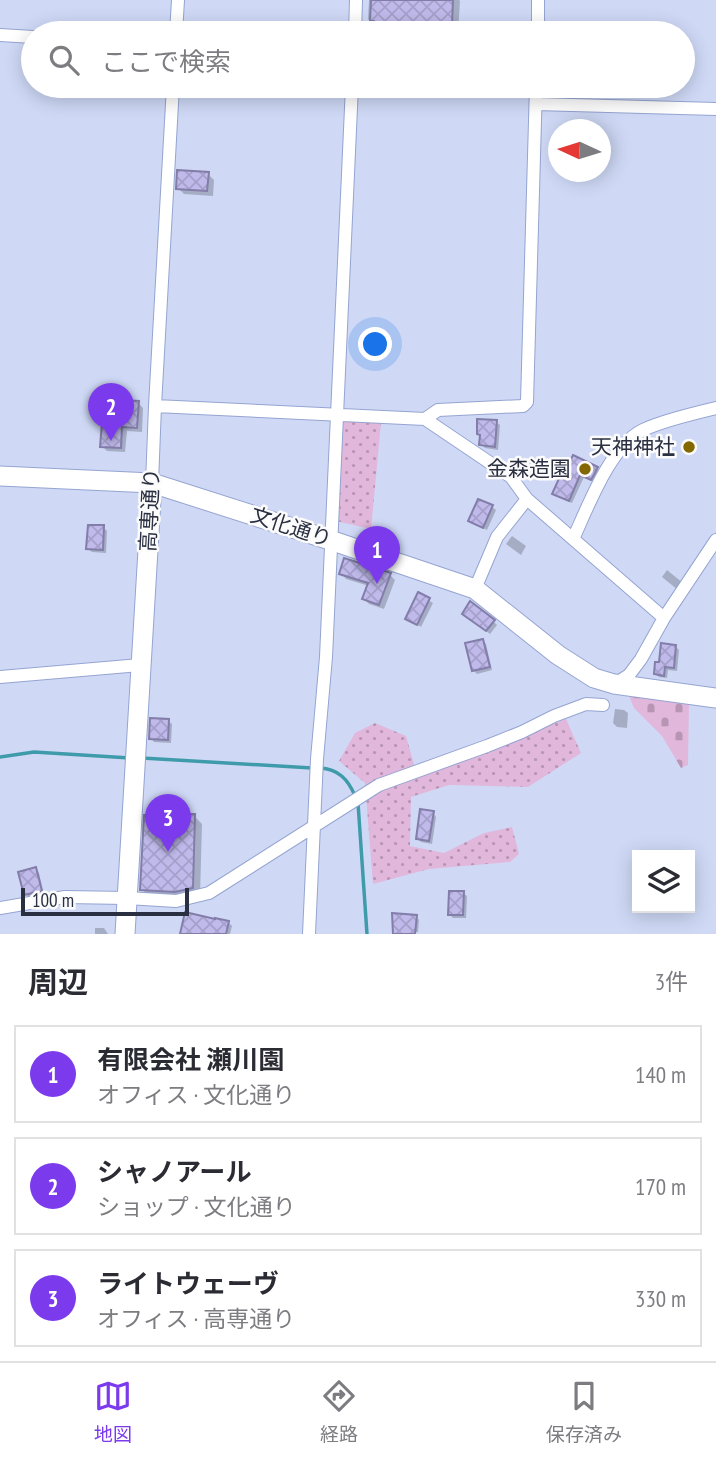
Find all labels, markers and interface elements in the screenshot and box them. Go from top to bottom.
search box [21,21,695,98]
icon: search [45,41,83,79]
text: ここで検索 [101,45,231,78]
north arrow [548,119,611,182]
your location [358,327,392,361]
pin: 2 [88,383,134,441]
place label: 天神神社 [591,433,675,460]
marker: 天神神社 [681,439,697,455]
place label: 金森造園 [487,455,571,482]
marker: 金森造園 [577,461,593,477]
street label: 高専通り [134,467,165,553]
street label: 文化通り [247,501,335,552]
pin: 1 [354,526,400,584]
pin: 3 [145,794,191,852]
map controls [632,850,695,913]
button: layers [632,850,695,913]
scale bar [21,885,189,917]
text: 100 m [32,888,74,912]
text: 周辺 [28,962,88,1001]
text: 3件 [655,967,688,996]
text: 有限会社 瀬川園 [97,1043,284,1076]
text: 1 [48,1060,59,1089]
text: 140 m [635,1060,686,1089]
text: オフィス · 文化通り [97,1080,295,1109]
text: シャノアール [97,1155,251,1188]
text: 2 [48,1172,59,1201]
text: 170 m [635,1172,686,1201]
text: ショップ · 文化通り [97,1192,296,1221]
text: ライトウェーヴ [97,1267,279,1300]
text: 3 [48,1284,59,1313]
text: 330 m [635,1284,686,1313]
text: オフィス · 高専通り [97,1304,295,1333]
tab: 地図 [94,1377,132,1446]
tab: 経路 [320,1377,358,1446]
tab: 保存済み [546,1377,622,1446]

